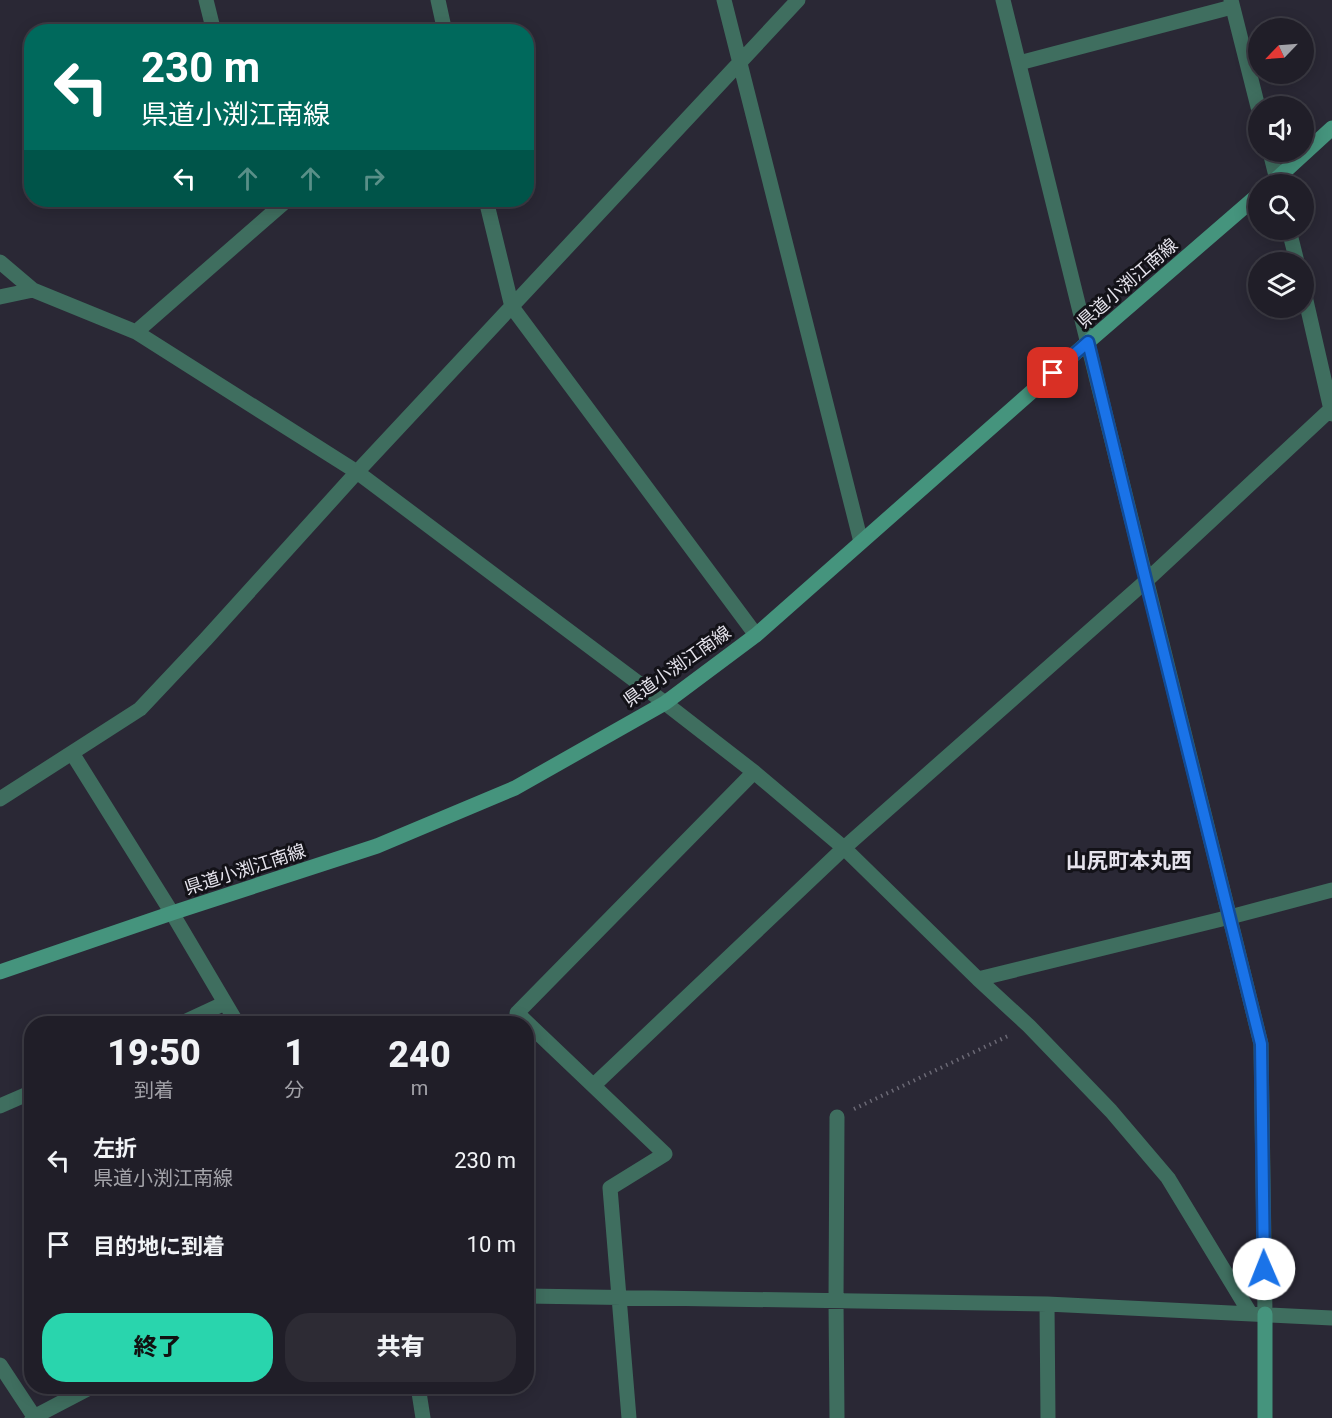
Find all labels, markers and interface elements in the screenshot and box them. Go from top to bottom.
north arrow [1248,18,1314,84]
map controls [1248,18,1314,318]
text: 230 m [141,43,260,92]
icon: left [42,48,120,126]
button: sound [1248,96,1314,162]
text: 県道小渕江南線 [141,99,330,131]
icon: left [168,162,201,195]
icon: ahead [231,162,264,195]
icon: ahead [294,162,327,195]
icon: right [357,162,390,195]
button: search [1248,174,1314,240]
street label: 県道小渕江南線 [1073,234,1181,332]
button: layers [1248,252,1314,318]
pin [1027,347,1078,398]
icon: arrive [1036,356,1069,389]
street label: 県道小渕江南線 [619,621,735,711]
street label: 県道小渕江南線 [182,840,308,898]
district label: 山尻町本丸西 [1066,849,1192,873]
text: 19:50 [107,1032,201,1074]
text: 1 [284,1032,305,1074]
text: 240 [388,1034,451,1076]
text: m [411,1076,428,1100]
text: 到着 [134,1078,174,1102]
text: 分 [285,1078,305,1102]
text: 左折 [93,1136,137,1161]
icon: left [42,1144,75,1177]
text: 230 m [454,1148,516,1173]
text: 県道小渕江南線 [93,1166,233,1190]
icon: arrive [42,1228,75,1261]
text: 10 m [467,1232,516,1257]
text: 目的地に到着 [93,1234,225,1259]
position arrow [1232,1237,1296,1301]
button: 終了 [42,1313,273,1382]
button: 共有 [285,1313,516,1382]

